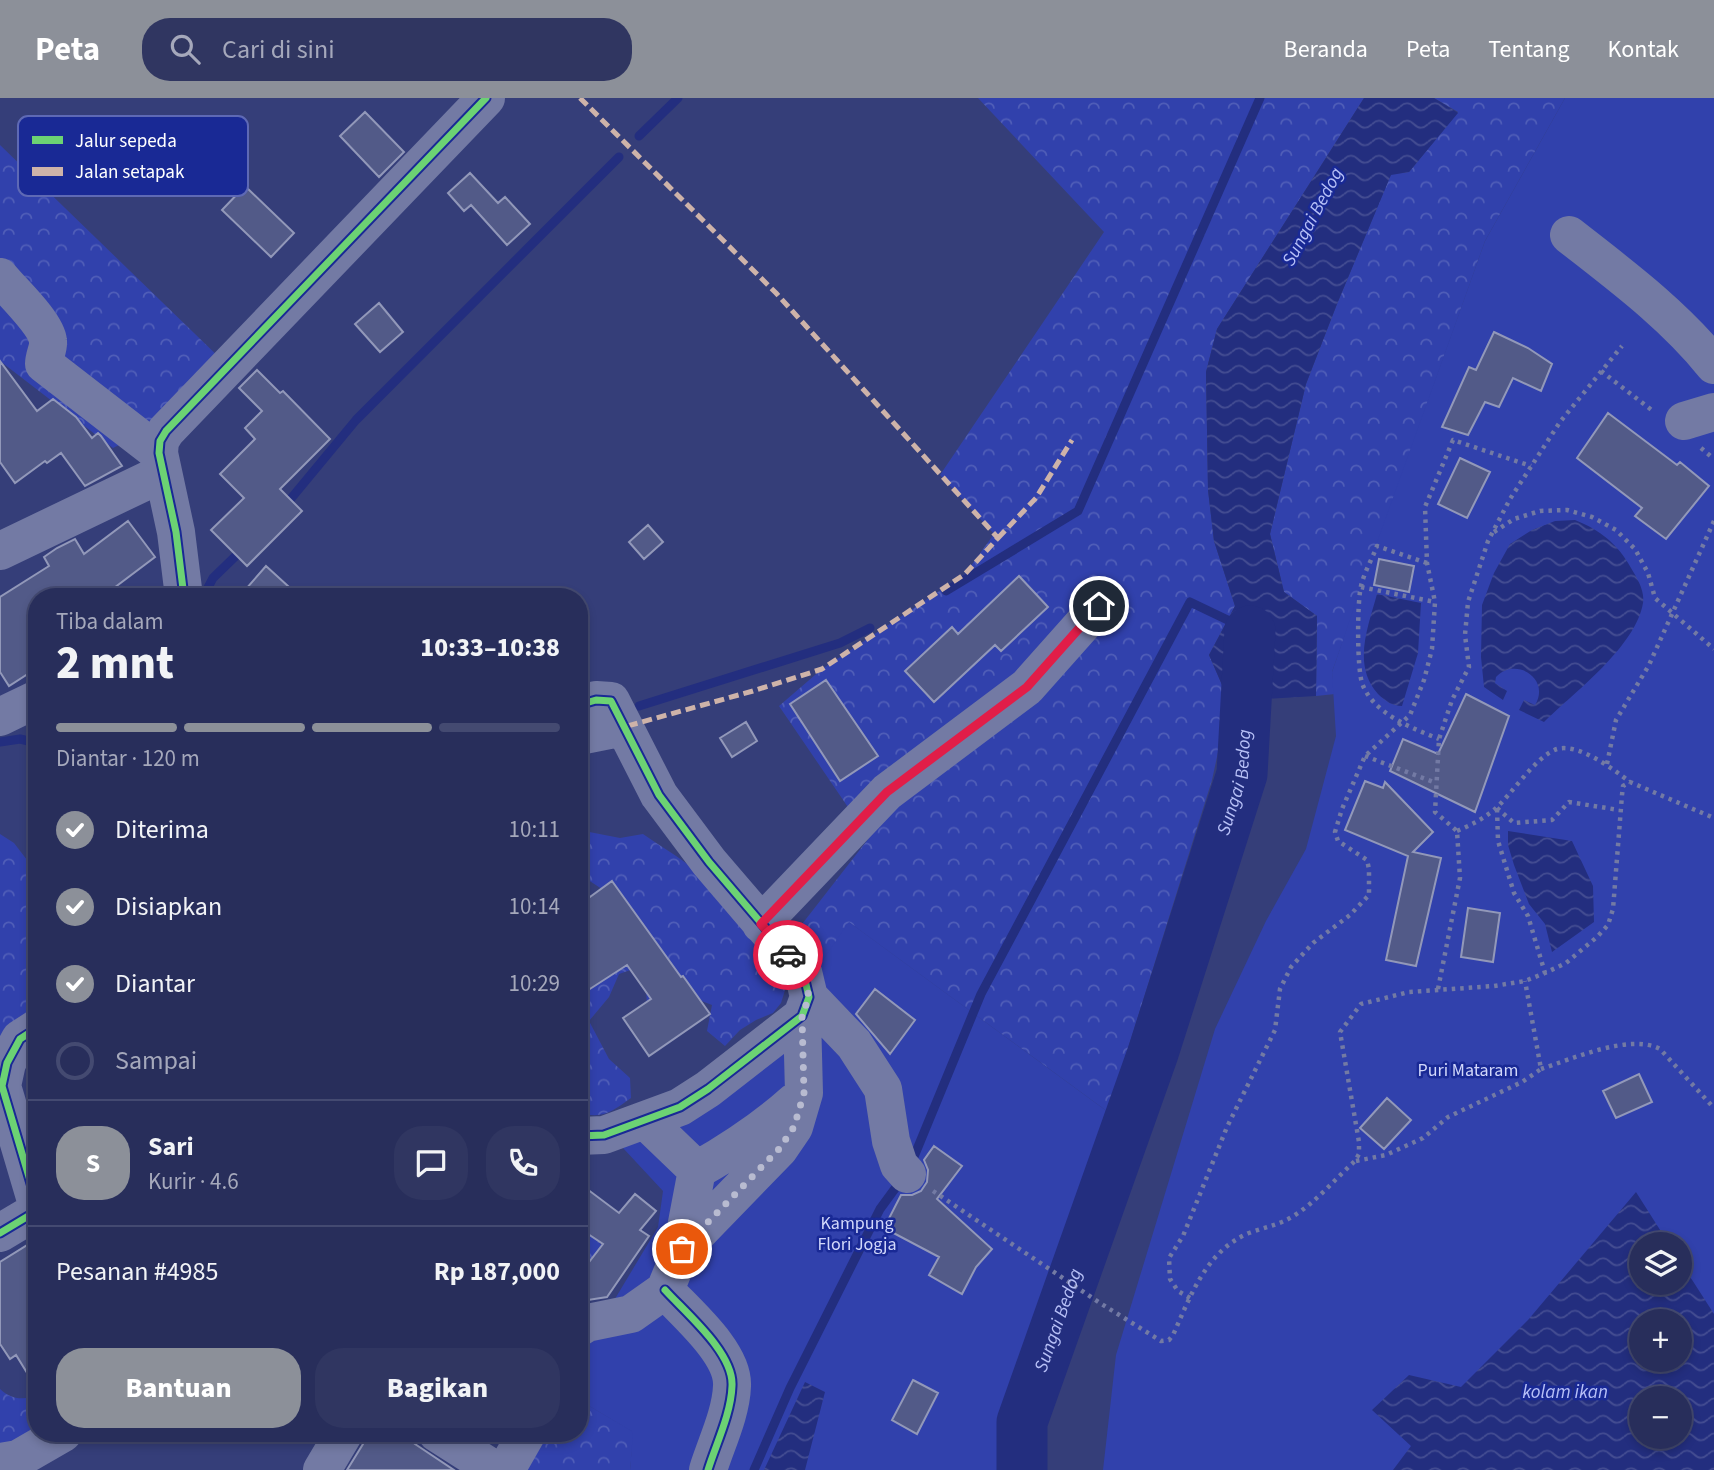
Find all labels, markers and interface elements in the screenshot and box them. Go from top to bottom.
search box [142,18,632,81]
text: Peta [35,26,100,73]
icon: search [166,30,204,68]
text: Cari di sini [222,31,335,68]
text: Beranda [1284,32,1368,67]
text: Peta [1406,32,1450,67]
text: Tentang [1488,32,1570,67]
text: Kontak [1608,32,1679,67]
legend [18,116,248,196]
text: Jalur sepeda [75,128,177,155]
text: Jalan setapak [75,159,185,186]
water label: Sungai Bedog [1276,163,1350,271]
pin [1069,576,1129,636]
icon: home [1080,587,1118,625]
text: Tiba dalam [56,605,163,638]
text: 10:33–10:38 [420,629,560,666]
text: 2 mnt [56,631,174,696]
water label: Sungai Bedog [1210,729,1258,839]
text: Diantar · 120 m [56,742,200,775]
icon: check [56,811,94,849]
text: Diterima [115,811,209,848]
text: 10:11 [509,813,560,846]
icon: check [56,888,94,926]
text: Disiapkan [115,888,222,925]
text: 10:14 [509,890,560,923]
courier [753,920,823,990]
icon: car [769,936,807,974]
icon: check [56,965,94,1003]
text: Diantar [115,965,195,1002]
text: 10:29 [509,967,560,1000]
text: Sampai [115,1042,197,1079]
park label: Puri Mataram [1418,1058,1518,1083]
button: chat [394,1126,468,1200]
button: phone [486,1126,560,1200]
text: Sari [148,1128,194,1165]
text: S [86,1145,100,1182]
text: Kurir · 4.6 [148,1165,239,1198]
park label: Kampung Flori Jogja [817,1211,897,1257]
pin [652,1219,712,1279]
icon: bag [663,1230,701,1268]
map controls [1629,1232,1692,1449]
button: layers [1629,1232,1692,1295]
text: Pesanan #4985 [56,1253,218,1290]
text: Rp 187,000 [434,1253,560,1290]
water label: Sungai Bedog [1027,1265,1089,1376]
button: + [1629,1309,1692,1372]
button: Bantuan [56,1348,301,1428]
button: Bagikan [315,1348,560,1428]
water label: kolam ikan [1522,1379,1608,1406]
button: − [1629,1386,1692,1449]

